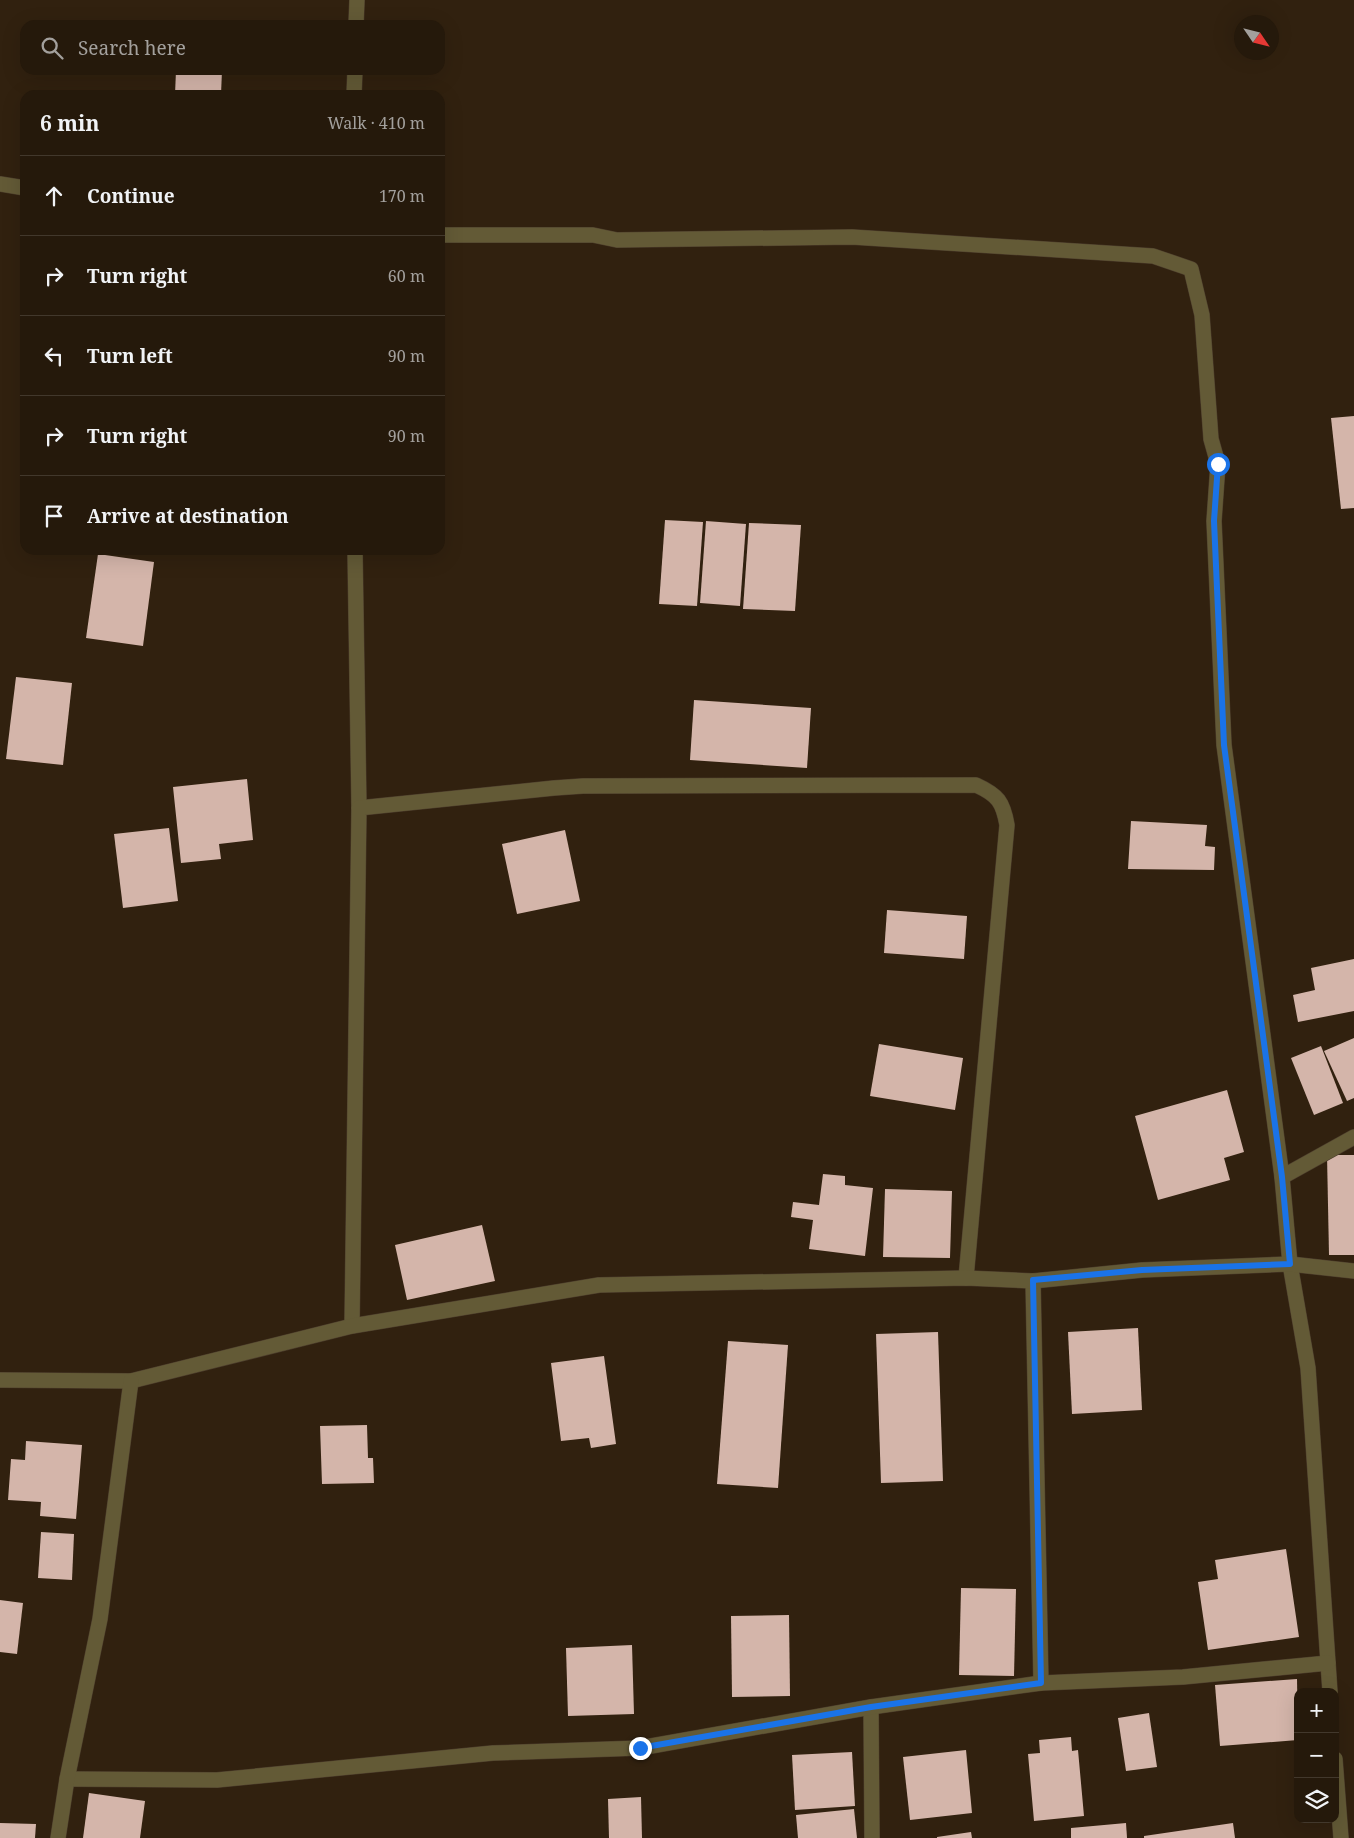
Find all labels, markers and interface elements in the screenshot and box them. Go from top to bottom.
north arrow [1234,15,1279,60]
search box [20,20,445,75]
icon: search [38,34,66,62]
text: Search here [78,35,186,61]
text: 6 min [40,109,99,137]
text: Walk · 410 m [328,112,425,134]
icon: ahead [40,182,68,210]
text: Continue [87,183,175,209]
text: 170 m [379,185,425,207]
icon: right [40,262,68,290]
text: Turn right [87,263,187,289]
text: 60 m [388,265,425,287]
icon: left [40,342,68,370]
text: Turn left [87,343,173,369]
text: 90 m [388,345,425,367]
icon: right [40,422,68,450]
text: Turn right [87,423,187,449]
text: 90 m [388,425,425,447]
route start [1207,453,1230,476]
icon: arrive [40,502,68,530]
text: Arrive at destination [87,503,289,529]
map controls [1294,1688,1339,1823]
button: + [1294,1688,1339,1733]
button: − [1294,1733,1339,1778]
route end [629,1737,652,1760]
button: layers [1294,1778,1339,1823]

